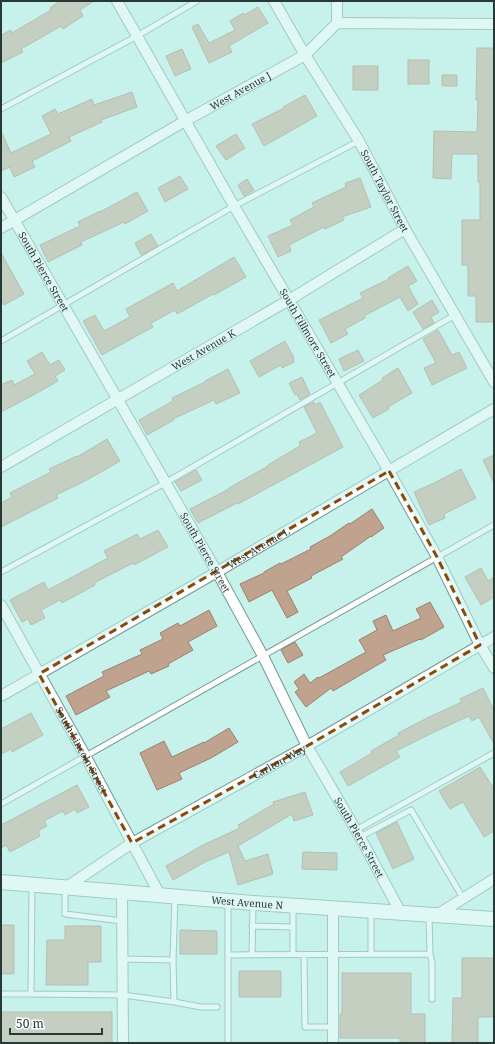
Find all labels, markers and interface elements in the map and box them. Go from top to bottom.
street label: West Avenue J [207,68,274,113]
street label: South Taylor Street [358,147,413,235]
street label: South Pierce Street [15,229,73,315]
street label: South Fillmore Street [277,286,340,381]
street label: West Avenue K [169,325,239,374]
street label: South Pierce Street [177,510,234,595]
street label: West Avenue L [224,524,292,572]
street label: South Lincoln Street [52,704,111,796]
street label: Carlton Way [250,741,309,782]
street label: South Pierce Street [331,794,388,880]
street label: West Avenue N [211,893,284,912]
scale bar [10,1010,102,1036]
text: 50 m [16,1015,44,1032]

